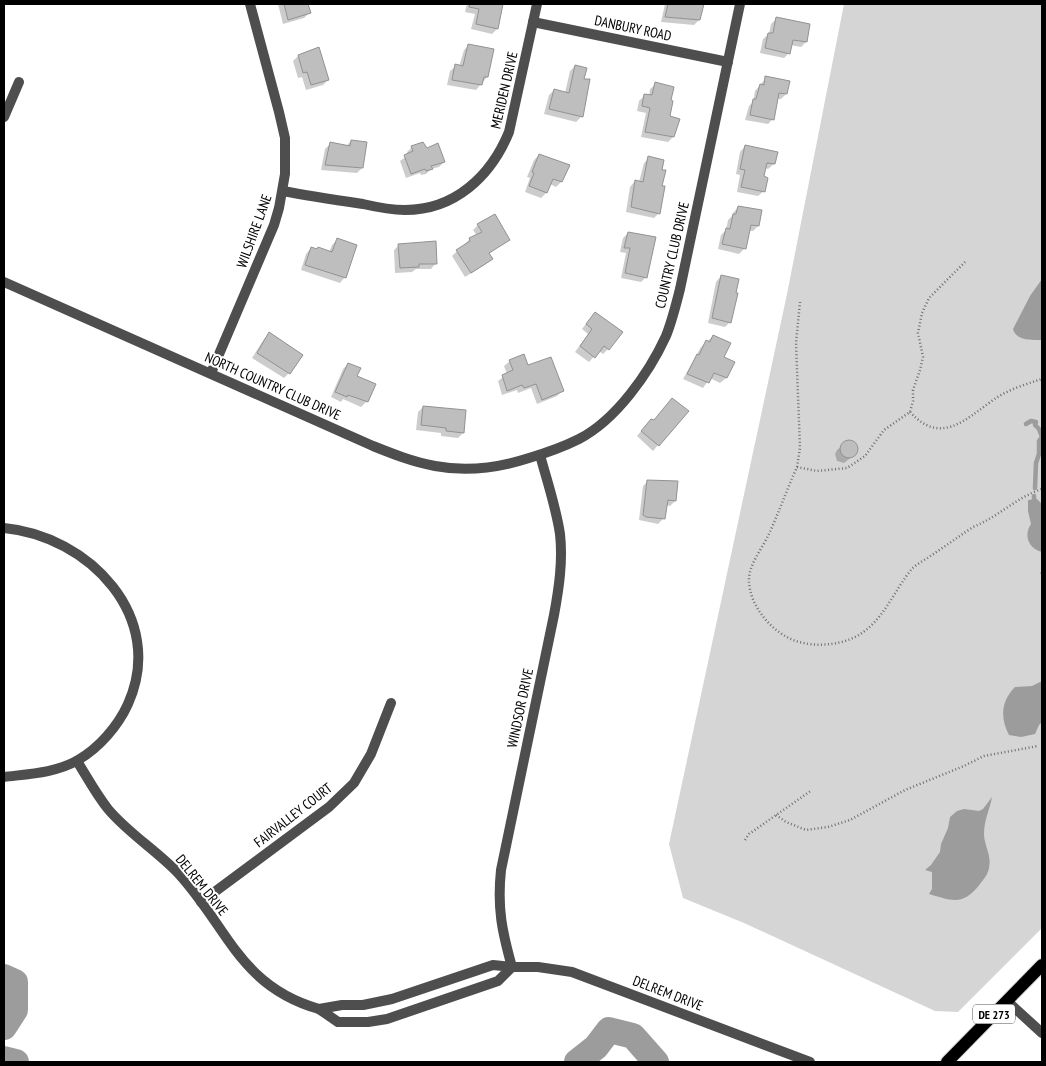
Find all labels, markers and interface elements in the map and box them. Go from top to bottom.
street label: DANBURY ROAD [593,11,673,45]
street label: MERIDEN DRIVE [486,50,522,130]
street label: WILSHIRE LANE [232,192,276,270]
street label: COUNTRY CLUB DRIVE [651,200,693,310]
street label: NORTH COUNTRY CLUB DRIVE [202,348,344,424]
street label: WINDSOR DRIVE [503,667,537,749]
street label: FAIRVALLEY COURT [250,778,336,851]
street label: DELREM DRIVE [172,851,232,919]
street label: DELREM DRIVE [630,971,706,1015]
road number: DE 273 [973,1004,1015,1024]

